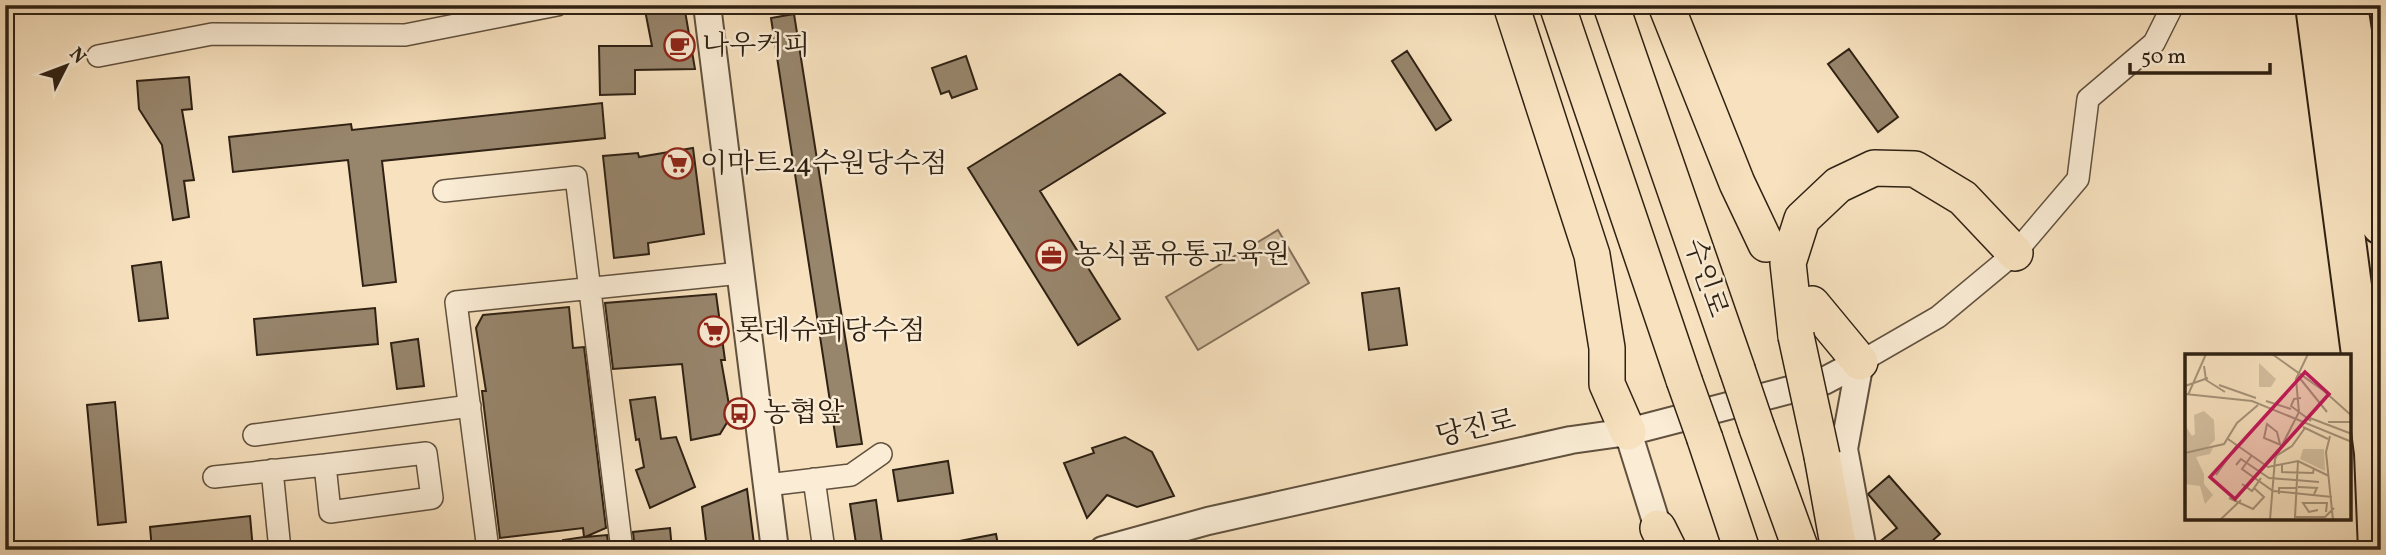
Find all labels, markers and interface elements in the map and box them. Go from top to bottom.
place label: 나우커피 [702,27,810,66]
cafe icon: 나우커피 [662,29,696,63]
north arrow [32,32,102,102]
scale bar [2130,32,2270,76]
text: N [63,42,92,70]
text: 50 m [2141,43,2186,72]
place label: 이마트24수원당수점 [700,145,947,184]
supermarket icon: 이마트24수원당수점 [660,147,694,181]
street label: 수인로 [1673,233,1737,323]
place label: 농식품유통교육원 [1074,236,1290,275]
office icon: 농식품유통교육원 [1034,238,1068,272]
place label: 롯데슈퍼당수점 [736,312,925,351]
supermarket icon: 롯데슈퍼당수점 [696,314,730,348]
inset map [2185,354,2351,520]
place label: 농협앞 [763,394,844,433]
bus stop icon: 농협앞 [723,396,757,430]
street label: 당진로 [1432,401,1520,457]

